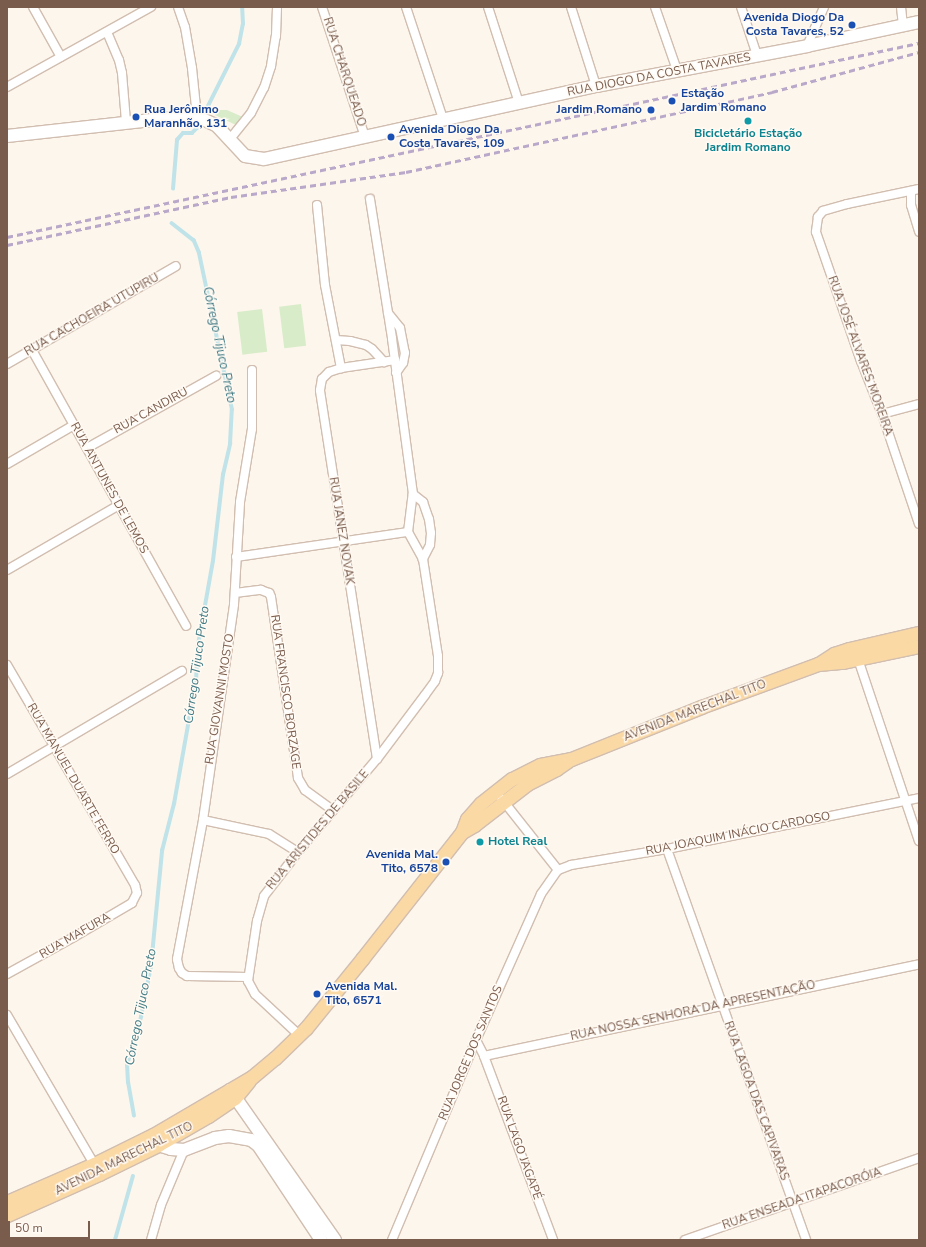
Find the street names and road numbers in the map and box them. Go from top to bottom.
street label: RUA CHARQUEADO [320,16,368,128]
street label: RUA DIOGO DA COSTA TAVARES [566,50,752,100]
street label: RUA CACHOEIRA UTUPIRU [22,270,162,360]
street label: RUA JOSÉ ALVARES MOREIRA [824,274,896,438]
street label: RUA CANDIRU [111,385,191,437]
street label: RUA ANTUNES DE LEMOS [67,420,151,556]
street label: RUA JANEZ NOVAK [325,476,357,586]
street label: RUA FRANCISCO BORZAGE [267,614,303,770]
street label: RUA GIOVANNI MOSTO [203,633,237,765]
street label: AVENIDA MARECHAL TITO [622,677,768,745]
street label: RUA MANUEL DUARTE FERRO [24,701,122,857]
street label: RUA ARISTIDES DE BASILE [264,767,372,893]
street label: RUA JOAQUIM INÁCIO CARDOSO [644,809,832,859]
street label: RUA MAFURA [37,910,113,962]
street label: RUA NOSSA SENHORA DA APRESENTAÇÃO [569,978,817,1044]
street label: RUA JORGE DOS SANTOS [436,983,506,1123]
street label: RUA LAGOA DAS CAPIVARAS [720,1019,792,1183]
street label: RUA LAGO JAGAPÉ [494,1094,544,1202]
street label: AVENIDA MARECHAL TITO [53,1119,195,1199]
street label: RUA ENSEADA ITAPACORÓIA [720,1165,884,1233]

